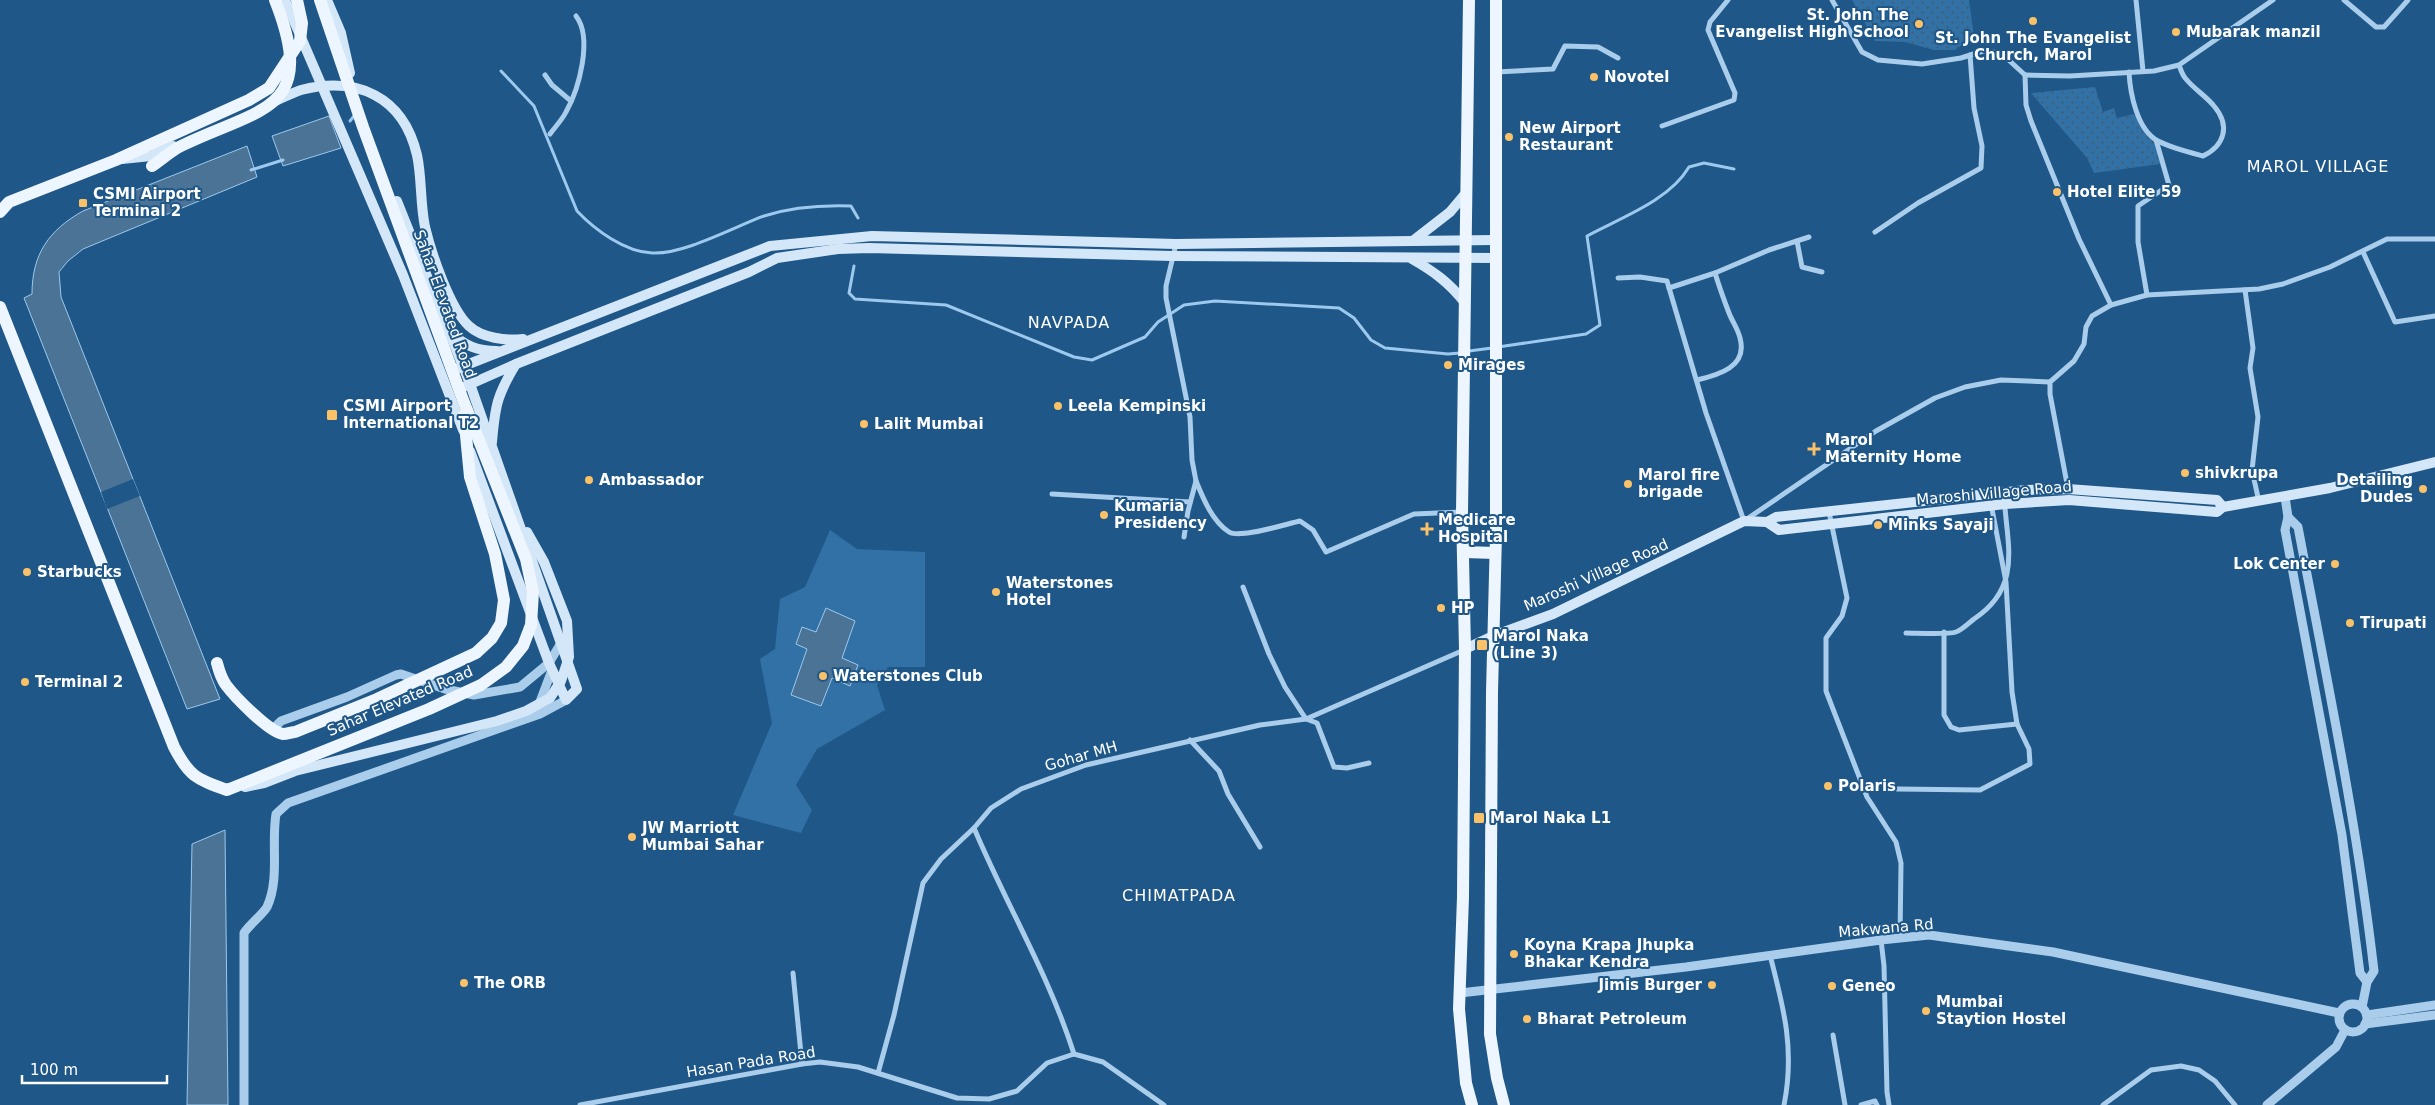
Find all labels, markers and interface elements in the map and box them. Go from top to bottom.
place label: St. John The Evangelist High School [1715,6,1909,41]
marker: St. John The Evangelist Church, Marol [2027,15,2039,27]
marker: St. John The Evangelist High School [1913,18,1925,30]
place label: Mubarak manzil [2186,23,2321,41]
marker: Mubarak manzil [2170,26,2182,38]
place label: St. John The Evangelist Church, Marol [1935,29,2131,64]
place label: Novotel [1604,68,1669,86]
marker: Novotel [1588,71,1600,83]
place label: New Airport Restaurant [1519,119,1621,154]
marker: New Airport Restaurant [1503,131,1515,143]
district label: MAROL VILLAGE [2247,157,2389,176]
place label: Hotel Elite 59 [2067,183,2182,201]
place label: CSMI Airport Terminal 2 [93,185,201,220]
marker: Hotel Elite 59 [2051,186,2063,198]
marker: CSMI Airport Terminal 2 [77,197,89,209]
street label: Sahar Elevated Road [410,227,480,381]
district label: NAVPADA [1028,313,1110,332]
place label: Mirages [1458,356,1525,374]
marker: Mirages [1442,359,1454,371]
place label: CSMI Airport International T2 [343,397,479,432]
place label: Leela Kempinski [1068,397,1206,415]
marker: Leela Kempinski [1052,400,1064,412]
marker: CSMI Airport International T2 [325,408,339,422]
place label: Lalit Mumbai [874,415,984,433]
marker: Lalit Mumbai [858,418,870,430]
place label: Marol Maternity Home [1825,431,1961,466]
marker: Marol Maternity Home [1807,442,1821,456]
place label: shivkrupa [2195,464,2278,482]
place label: Marol fire brigade [1638,466,1720,501]
marker: shivkrupa [2179,467,2191,479]
place label: Ambassador [599,471,704,489]
place label: Detailing Dudes [2336,471,2413,506]
marker: Ambassador [583,474,595,486]
street label: Maroshi Village Road [1915,477,2073,509]
marker: Marol fire brigade [1622,478,1634,490]
marker: Detailing Dudes [2417,483,2429,495]
place label: Kumaria Presidency [1114,497,1207,532]
marker: Kumaria Presidency [1098,509,1110,521]
place label: Medicare Hospital [1438,511,1516,546]
place label: Minks Sayaji [1888,516,1994,534]
marker: Minks Sayaji [1872,519,1884,531]
marker: Medicare Hospital [1420,522,1434,536]
street label: Maroshi Village Road [1521,535,1671,615]
place label: Lok Center [2233,555,2326,573]
marker: Lok Center [2329,558,2341,570]
place label: Starbucks [37,563,122,581]
marker: Starbucks [21,566,33,578]
place label: Waterstones Hotel [1006,574,1113,609]
marker: Waterstones Hotel [990,586,1002,598]
place label: HP [1451,599,1475,617]
marker: HP [1435,602,1447,614]
place label: Tirupati [2360,614,2427,632]
marker: Tirupati [2344,617,2356,629]
place label: Marol Naka (Line 3) [1493,627,1589,662]
marker: Marol Naka (Line 3) [1475,638,1489,652]
street label: Sahar Elevated Road [325,662,475,740]
place label: Waterstones Club [833,667,983,685]
marker: Waterstones Club [817,670,829,682]
place label: Terminal 2 [35,673,123,691]
marker: Terminal 2 [19,676,31,688]
street label: Gohar MH [1043,737,1119,775]
place label: Polaris [1838,777,1896,795]
marker: Polaris [1822,780,1834,792]
place label: Marol Naka L1 [1490,809,1611,827]
marker: Marol Naka L1 [1472,811,1486,825]
place label: JW Marriott Mumbai Sahar [641,819,764,854]
marker: JW Marriott Mumbai Sahar [626,831,638,843]
district label: CHIMATPADA [1122,886,1236,905]
street label: Makwana Rd [1838,915,1934,941]
place label: Koyna Krapa Jhupka Bhakar Kendra [1524,936,1694,971]
marker: Koyna Krapa Jhupka Bhakar Kendra [1508,948,1520,960]
place label: The ORB [474,974,546,992]
place label: Jimis Burger [1598,976,1703,994]
marker: The ORB [458,977,470,989]
place label: Geneo [1842,977,1896,995]
marker: Jimis Burger [1706,979,1718,991]
marker: Geneo [1826,980,1838,992]
place label: Mumbai Staytion Hostel [1936,993,2066,1028]
marker: Mumbai Staytion Hostel [1920,1005,1932,1017]
place label: Bharat Petroleum [1537,1010,1687,1028]
marker: Bharat Petroleum [1521,1013,1533,1025]
street label: Hasan Pada Road [685,1043,817,1081]
scale bar [22,1052,168,1084]
text: 100 m [30,1061,78,1079]

